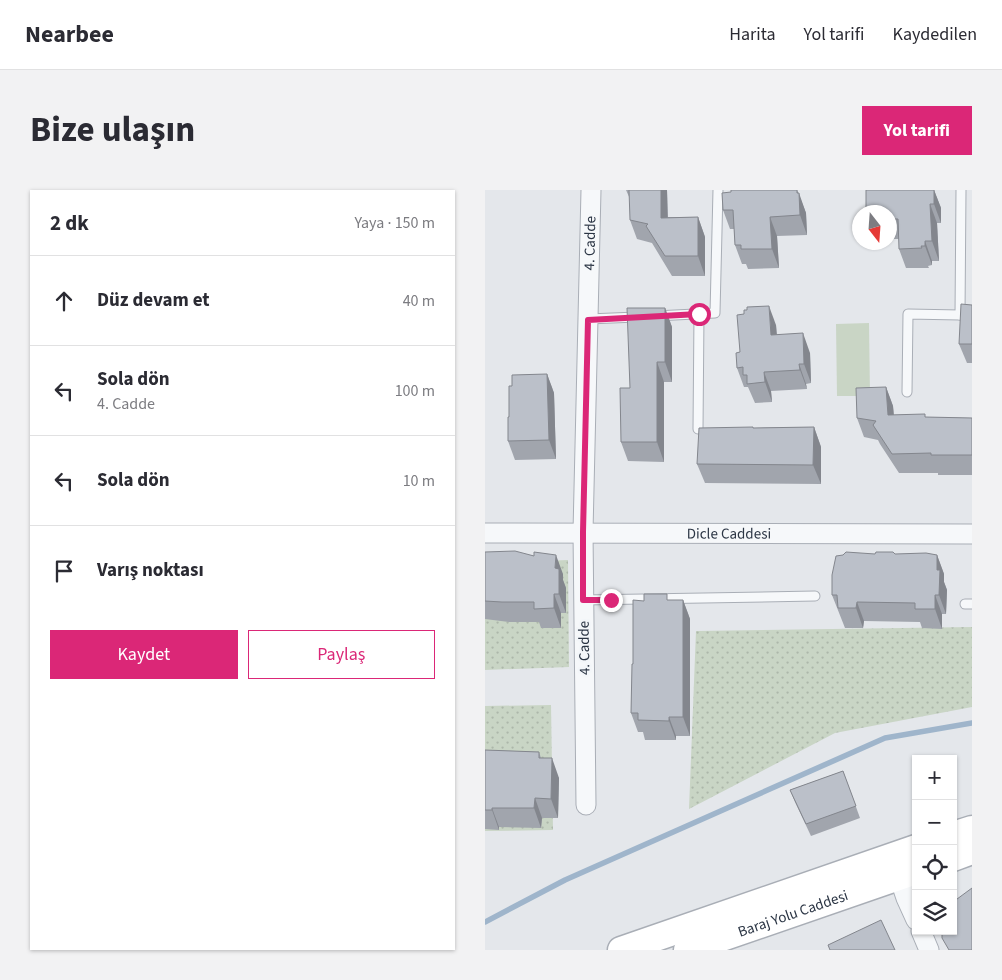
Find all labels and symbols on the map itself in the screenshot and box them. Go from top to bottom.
north arrow [852,205,897,250]
street label: 4. Cadde [579,216,601,271]
route start [688,303,711,326]
street label: Dicle Caddesi [687,523,771,545]
route end [600,589,623,612]
street label: 4. Cadde [574,621,595,675]
street label: Baraj Yolu Caddesi [735,885,851,943]

